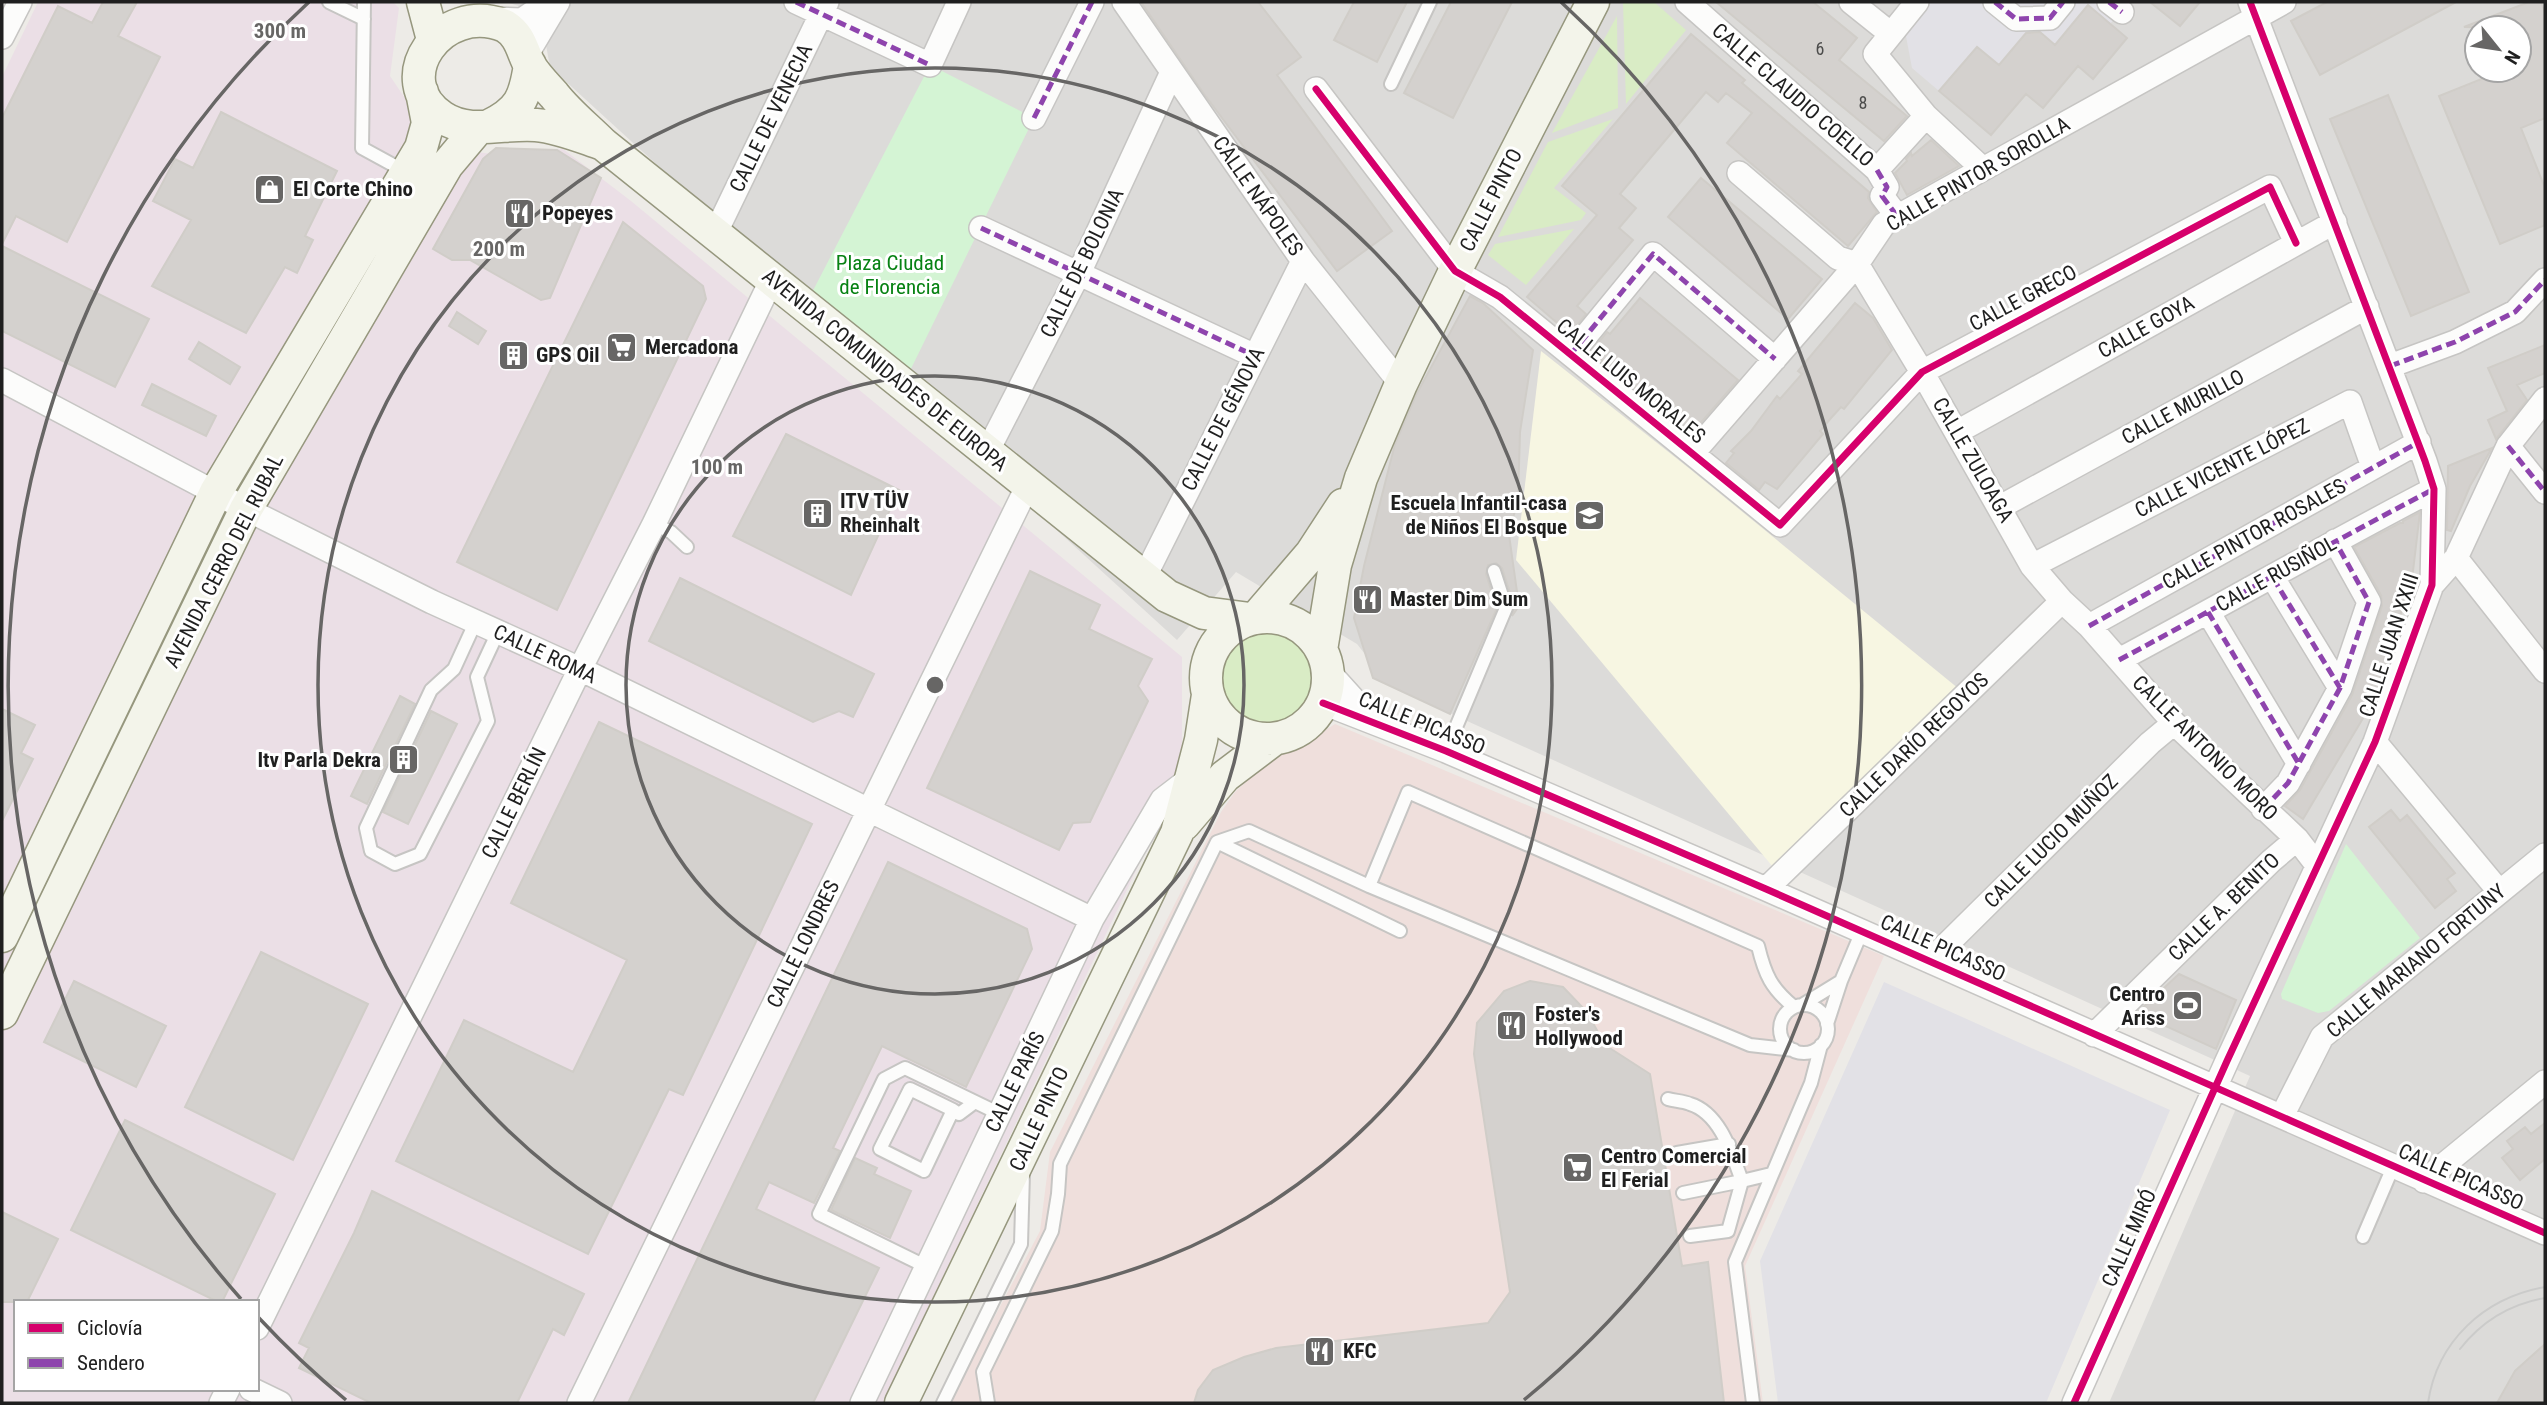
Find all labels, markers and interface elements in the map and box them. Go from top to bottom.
north arrow [2463,14,2533,84]
street label: CALLE CLAUDIO COELLO [1707,18,1879,172]
text: 300 m [254,19,306,43]
house number: 6 [1816,38,1824,59]
street label: CALLE DE VENECIA [725,40,817,196]
text: N [2499,46,2525,68]
house number: 8 [1859,92,1867,113]
street label: CALLE PINTOR SOROLLA [1882,112,2074,236]
street label: CALLE NÁPOLES [1208,132,1308,260]
street label: CALLE PINTO [1455,145,1527,255]
shop icon: El Corte Chino [253,172,287,206]
place label: El Corte Chino [293,177,413,201]
street label: CALLE DE BOLONIA [1035,184,1129,342]
restaurant icon: Popeyes [502,196,536,230]
place label: Popeyes [542,201,613,225]
text: 200 m [473,237,525,261]
park label: Plaza Ciudad de Florencia [836,251,944,299]
street label: CALLE GRECO [1965,260,2081,336]
street label: AVENIDA COMUNIDADES DE EUROPA [758,264,1012,476]
street label: CALLE GOYA [2094,291,2198,363]
street label: CALLE LUIS MORALES [1552,314,1710,448]
supermarket icon: Mercadona [605,330,639,364]
place label: Mercadona [645,335,738,359]
building icon: GPS Oil [496,338,530,372]
place label: GPS Oil [536,343,600,367]
street label: CALLE DE GÉNOVA [1176,343,1270,495]
street label: CALLE MURILLO [2118,365,2248,449]
street label: CALLE ZULOAGA [1928,393,2018,527]
street label: CALLE VICENTE LÓPEZ [2131,414,2313,522]
street label: AVENIDA CERRO DEL RUBAL [160,450,288,672]
text: 100 m [691,455,743,479]
street label: CALLE PINTOR ROSALES [2158,473,2350,594]
place label: ITV TÜV Rheinhalt [840,489,920,537]
place label: Escuela Infantil-casa de Niños El Bosque [1390,491,1567,539]
building icon: ITV TÜV Rheinhalt [800,496,834,530]
school or university icon: Escuela Infantil-casa de Niños El Bosque [1573,498,1607,532]
street label: CALLE RUSIÑOL [2212,531,2340,617]
street label: CALLE JUAN XXIII [2354,570,2424,720]
restaurant icon: Master Dim Sum [1350,582,1384,616]
place label: Master Dim Sum [1390,587,1528,611]
street label: CALLE ROMA [490,620,600,688]
street label: CALLE DARÍO REGOYOS [1835,668,1993,822]
street label: CALLE ANTONIO MORO [2127,670,2283,826]
centre of rings [923,673,947,697]
street label: CALLE PICASSO [1355,687,1489,759]
building icon: Itv Parla Dekra [387,743,421,777]
street label: CALLE BERLÍN [477,744,551,862]
place label: Itv Parla Dekra [257,748,381,772]
street label: CALLE LUCIO MUÑOZ [1979,769,2123,913]
street label: CALLE A. BENITO [2164,848,2284,966]
street label: CALLE LONDRES [762,876,844,1012]
street label: CALLE MARIANO FORTUNY [2322,879,2510,1043]
street label: CALLE PICASSO [1877,910,2009,986]
place label: Centro Ariss [2109,982,2165,1030]
sports icon: Centro Ariss [2171,989,2205,1023]
place label: Foster's Hollywood [1535,1002,1623,1050]
restaurant icon: Foster's Hollywood [1495,1009,1529,1043]
street label: CALLE PARÍS [980,1028,1050,1136]
street label: CALLE PINTO [1004,1063,1074,1175]
street label: CALLE PICASSO [2395,1139,2527,1215]
place label: Centro Comercial El Ferial [1601,1144,1747,1192]
supermarket icon: Centro Comercial El Ferial [1561,1151,1595,1185]
street label: CALLE MIRÓ [2097,1186,2161,1290]
legend [14,1300,259,1391]
text: Ciclovía [77,1316,143,1340]
restaurant icon: KFC [1303,1334,1337,1368]
place label: KFC [1343,1339,1377,1363]
text: Sendero [77,1351,145,1375]

